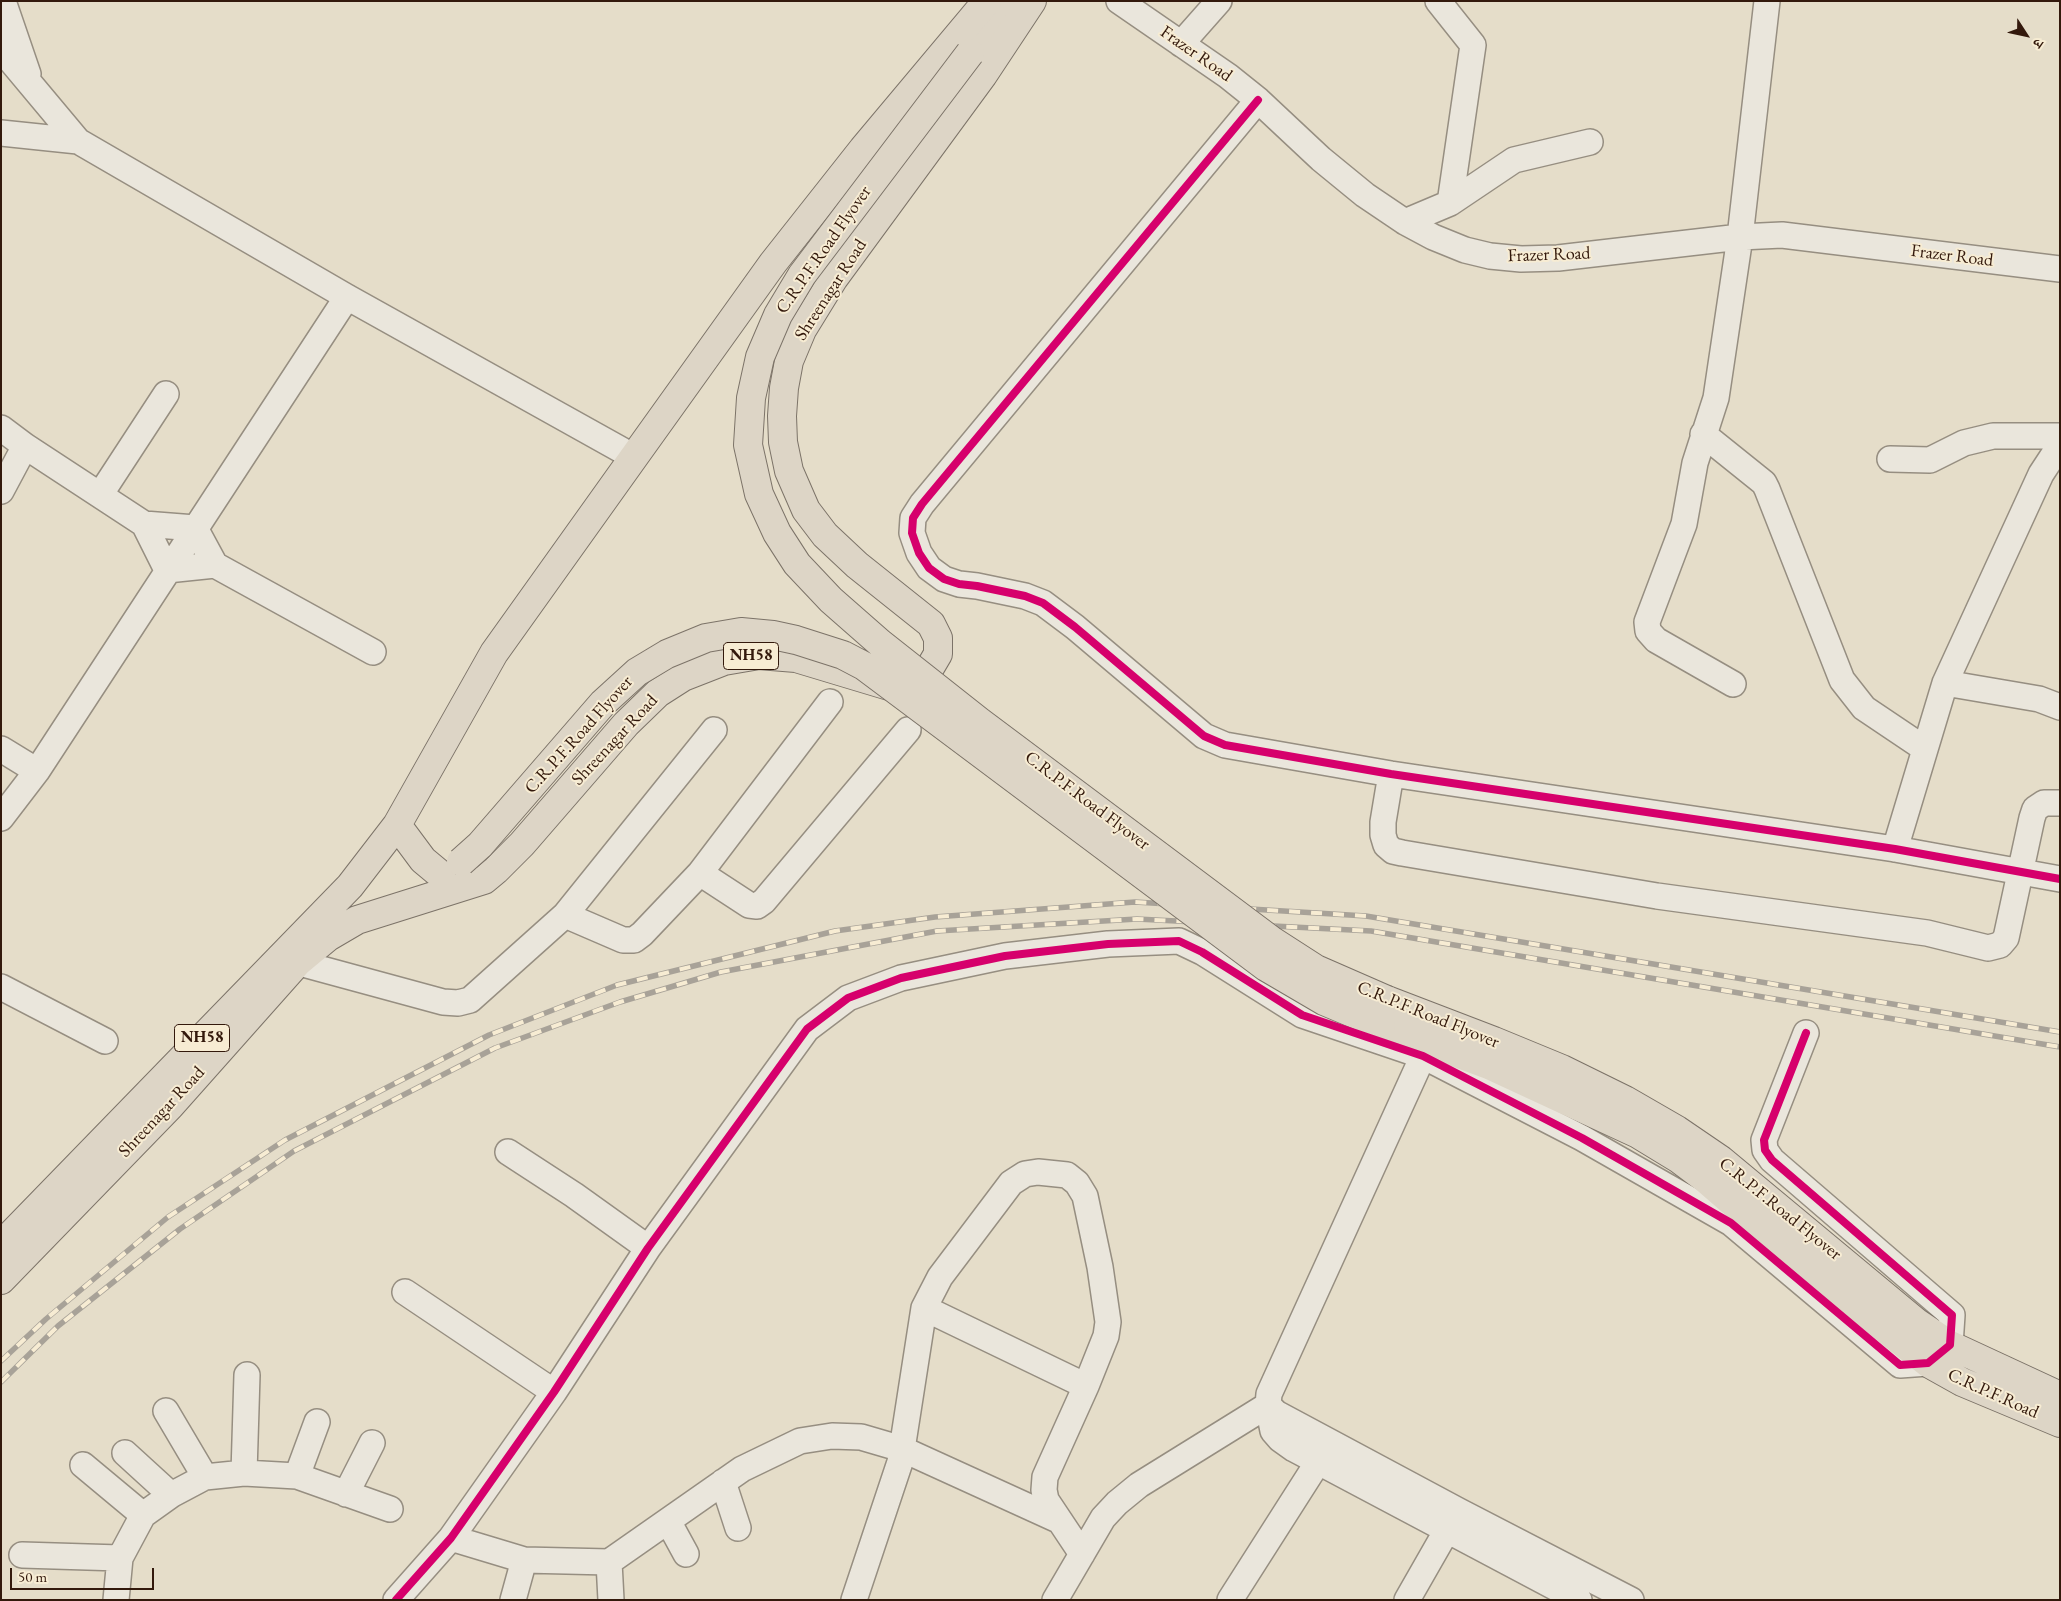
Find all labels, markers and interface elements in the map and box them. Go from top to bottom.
north arrow [2001,10,2051,60]
street label: Frazer Road [1156,21,1236,87]
text: उ [2029,36,2048,52]
street label: C.R.P.F.Road Flyover [772,182,876,318]
street label: Shreenagar Road [790,235,872,345]
street label: Frazer Road [1909,240,1995,272]
street label: Frazer Road [1507,243,1591,267]
road number: NH58 [724,642,778,669]
street label: C.R.P.F.Road Flyover [520,672,638,798]
street label: Shreenagar Road [567,690,663,790]
street label: C.R.P.F.Road Flyover [1020,747,1154,855]
street label: C.R.P.F.Road Flyover [1354,977,1502,1053]
road number: NH58 [174,1024,230,1052]
street label: Shreenagar Road [114,1062,210,1162]
street label: C.R.P.F.Road Flyover [1714,1153,1846,1265]
street label: C.R.P.F.Road [1944,1364,2042,1424]
scale bar [12,1558,156,1590]
text: 50 m [18,1567,47,1586]

